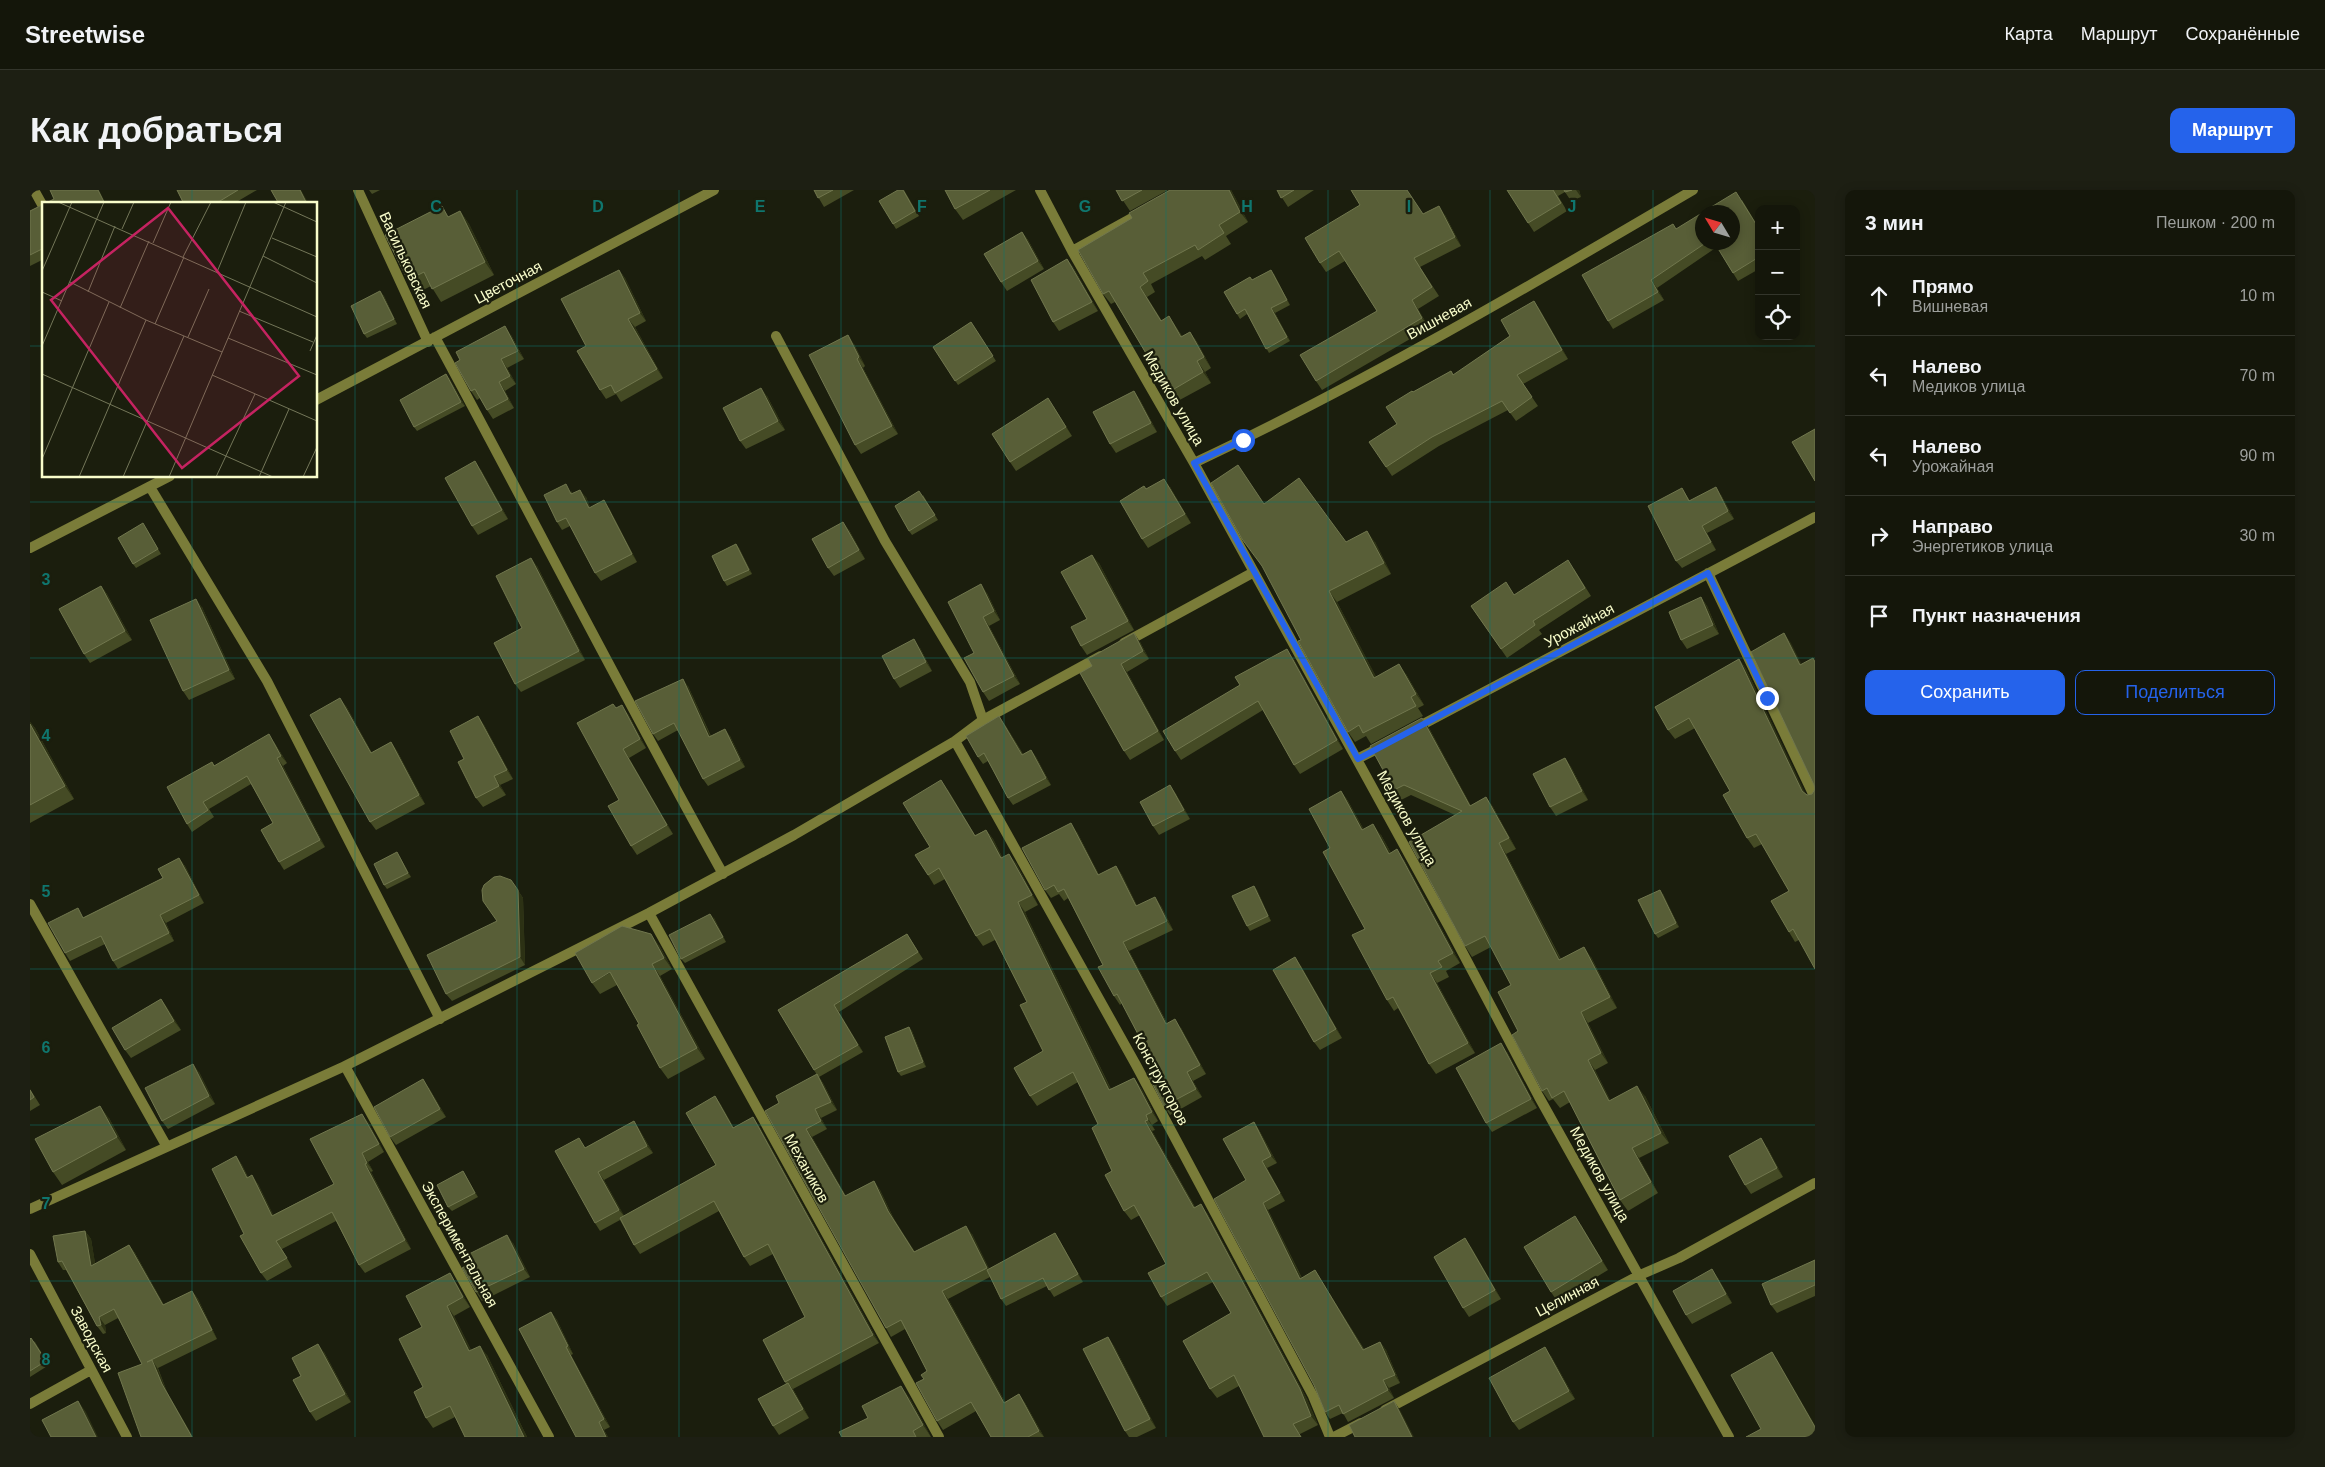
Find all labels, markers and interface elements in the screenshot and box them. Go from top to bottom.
text: Streetwise [25,21,145,48]
text: Карта [2005,24,2053,44]
text: Маршрут [2081,24,2157,44]
text: Сохранённые [2185,24,2300,44]
button: Маршрут [2170,108,2295,153]
text: Как добраться [30,110,283,149]
text: C [430,198,442,215]
text: D [592,198,604,215]
text: E [755,198,766,215]
text: F [917,198,927,215]
text: G [1079,198,1091,215]
text: H [1241,198,1253,215]
text: I [1407,198,1411,215]
text: J [1568,198,1576,215]
inset map [42,202,318,478]
north arrow [1695,205,1740,250]
map controls [1755,205,1800,340]
button: + [1755,205,1800,250]
street label: Васильковская [376,209,436,311]
text: 3 мин [1865,211,1924,234]
text: Пешком · 200 m [2156,214,2275,231]
button: − [1755,250,1800,295]
street label: Цветочная [471,257,545,307]
text: Прямо [1912,276,1974,297]
icon: ahead [1865,282,1893,310]
text: 10 m [2239,287,2275,304]
street label: Вишневая [1404,293,1474,343]
button: locate [1755,295,1800,340]
text: Вишневая [1912,298,1988,315]
street label: Медиков улица [1140,348,1208,449]
text: Налево [1912,356,1982,377]
icon: left [1865,362,1893,390]
text: 70 m [2239,367,2275,384]
text: Медиков улица [1912,378,2025,395]
route start [1232,429,1255,452]
text: Налево [1912,436,1982,457]
icon: left [1865,442,1893,470]
text: 90 m [2239,447,2275,464]
text: Урожайная [1912,458,1994,475]
text: Направо [1912,516,1993,537]
icon: right [1865,522,1893,550]
text: 30 m [2239,527,2275,544]
text: Энергетиков улица [1912,538,2053,555]
text: 3 [42,571,51,588]
street label: Урожайная [1541,599,1617,651]
icon: arrive [1865,602,1893,630]
text: Пункт назначения [1912,605,2081,626]
button: Сохранить [1865,670,2065,715]
button: Поделиться [2075,670,2275,715]
route end [1756,687,1779,710]
text: 4 [42,727,51,744]
street label: Медиков улица [1374,767,1441,869]
text: 5 [42,883,51,900]
street label: Конструкторов [1130,1030,1192,1128]
text: 6 [42,1039,51,1056]
street label: Медиков улица [1567,1123,1634,1225]
street label: Механиков [781,1131,833,1205]
street label: Экспериментальная [418,1178,502,1310]
text: 7 [42,1195,51,1212]
street label: Целинная [1532,1272,1602,1320]
street label: Заводская [67,1303,117,1375]
text: 8 [42,1351,51,1368]

